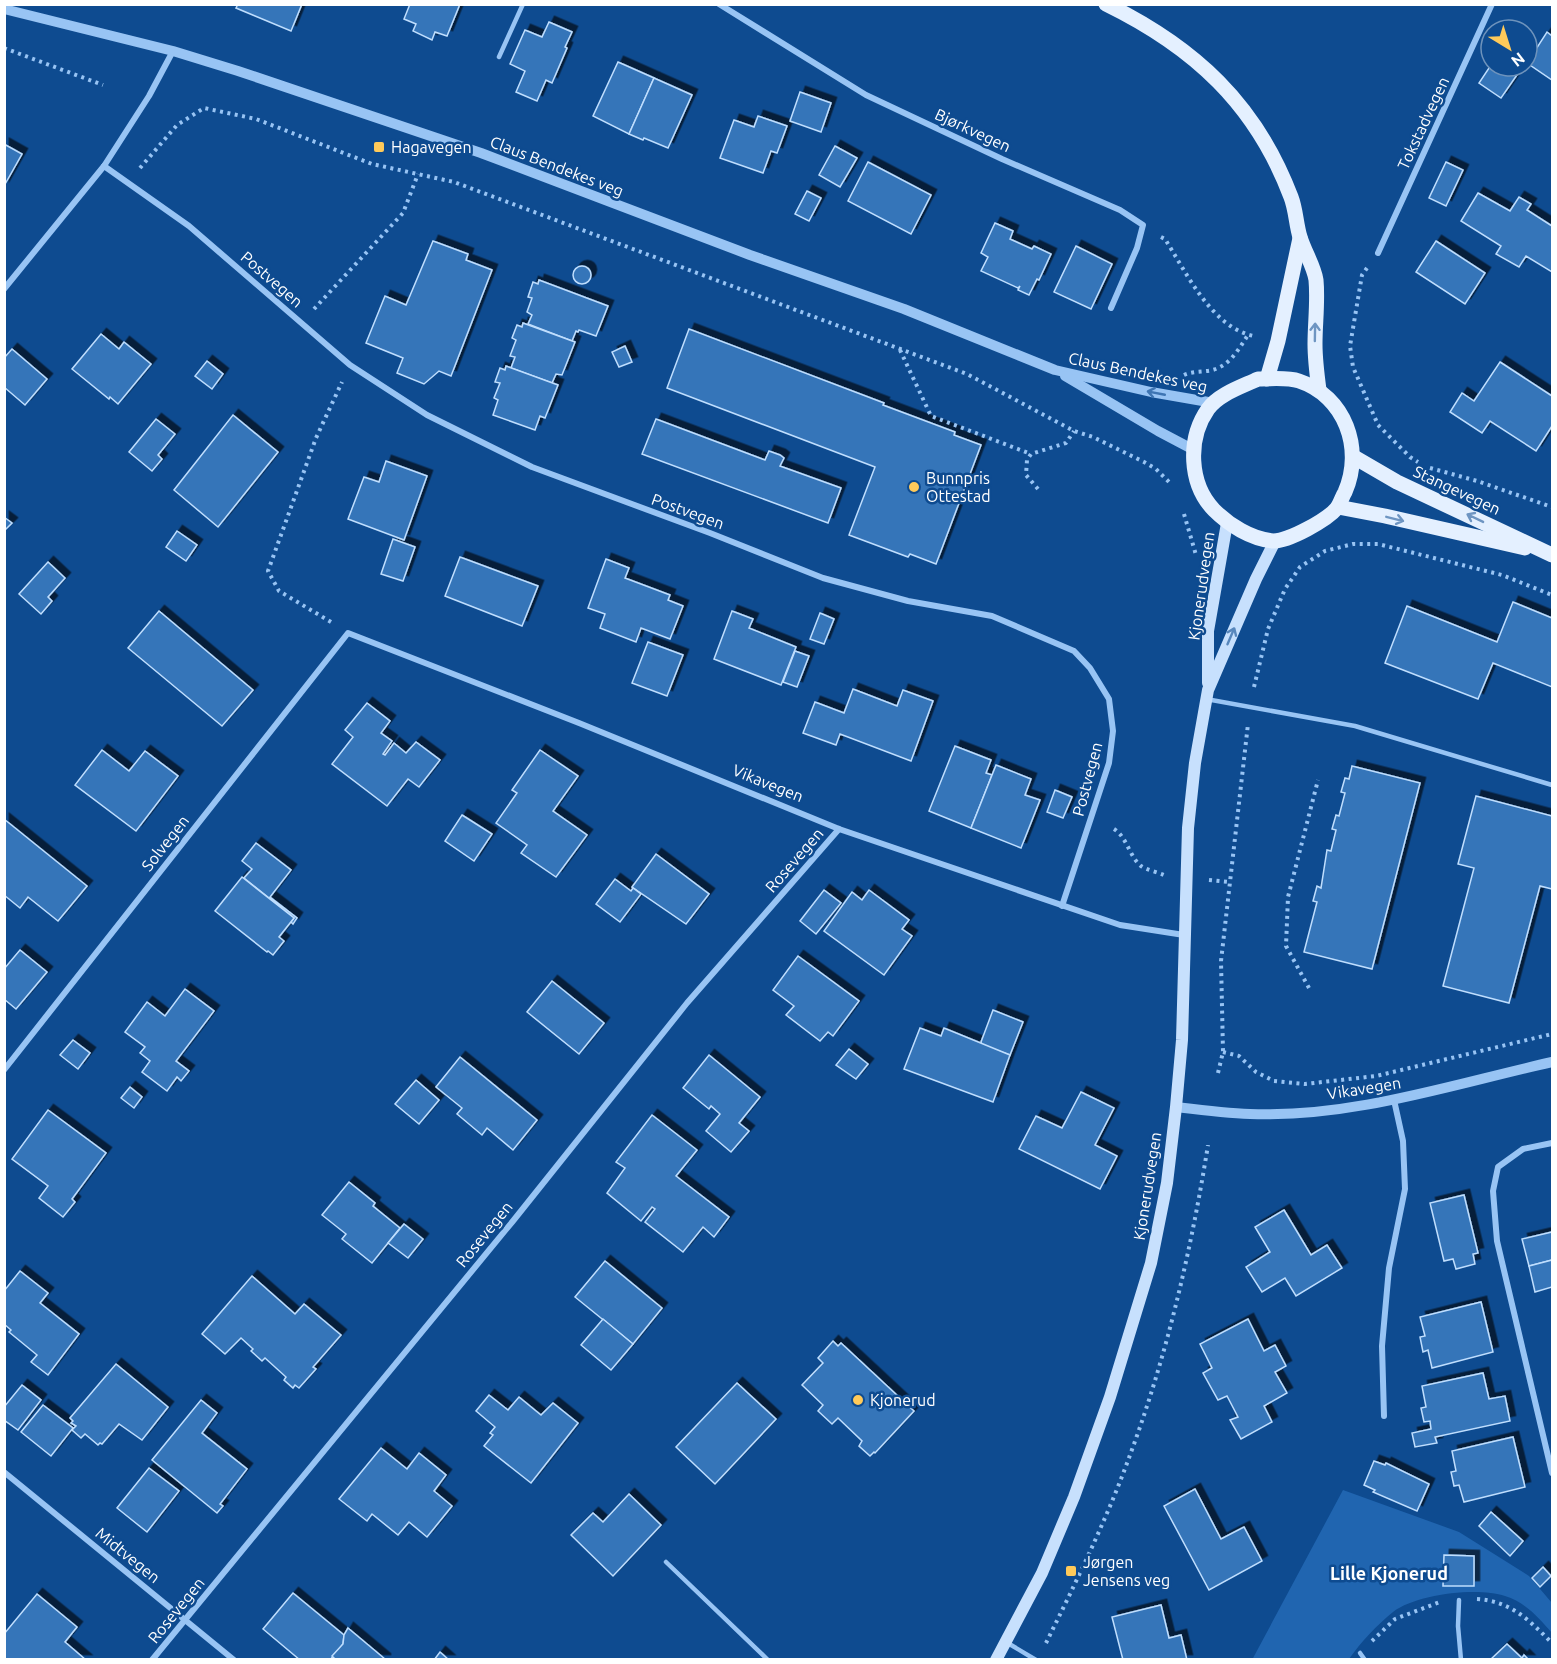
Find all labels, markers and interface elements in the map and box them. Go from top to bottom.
north arrow [1479,18,1539,78]
text: N [1508,49,1528,71]
street label: Tokstadvegen [1394,74,1452,172]
street label: Bjørkvegen [932,105,1014,155]
street label: Claus Bendekes veg [488,132,626,200]
place label: Hagavegen [391,138,472,156]
marker: Hagavegen [372,140,386,154]
street label: Postvegen [237,247,307,311]
one-way arrow [1309,322,1321,342]
street label: Claus Bendekes veg [1067,348,1209,396]
one-way arrow [1147,387,1167,398]
street label: Stangevegen [1411,462,1503,518]
place label: Bunnpris Ottestad [926,469,991,505]
marker: Bunnpris Ottestad [907,480,921,494]
street label: Postvegen [649,490,727,532]
one-way arrow [1466,511,1484,523]
one-way arrow [1385,513,1404,525]
street label: Kjonerudvegen [1184,531,1218,641]
one-way arrow [1226,627,1237,646]
street label: Postvegen [1068,740,1106,818]
street label: Vikavegen [730,761,806,805]
street label: Solvegen [138,812,192,874]
street label: Rosevegen [761,824,827,896]
street label: Vikavegen [1326,1073,1402,1103]
street label: Kjonerudvegen [1130,1131,1164,1241]
street label: Rosevegen [452,1198,516,1270]
place label: Kjonerud [870,1391,936,1409]
marker: Kjonerud [851,1393,865,1407]
street label: Midtvegen [92,1524,164,1586]
place label: Jørgen Jensens veg [1083,1553,1170,1589]
district label: Lille Kjonerud [1330,1563,1448,1583]
marker: Jørgen Jensens veg [1064,1564,1078,1578]
street label: Rosevegen [144,1574,208,1646]

